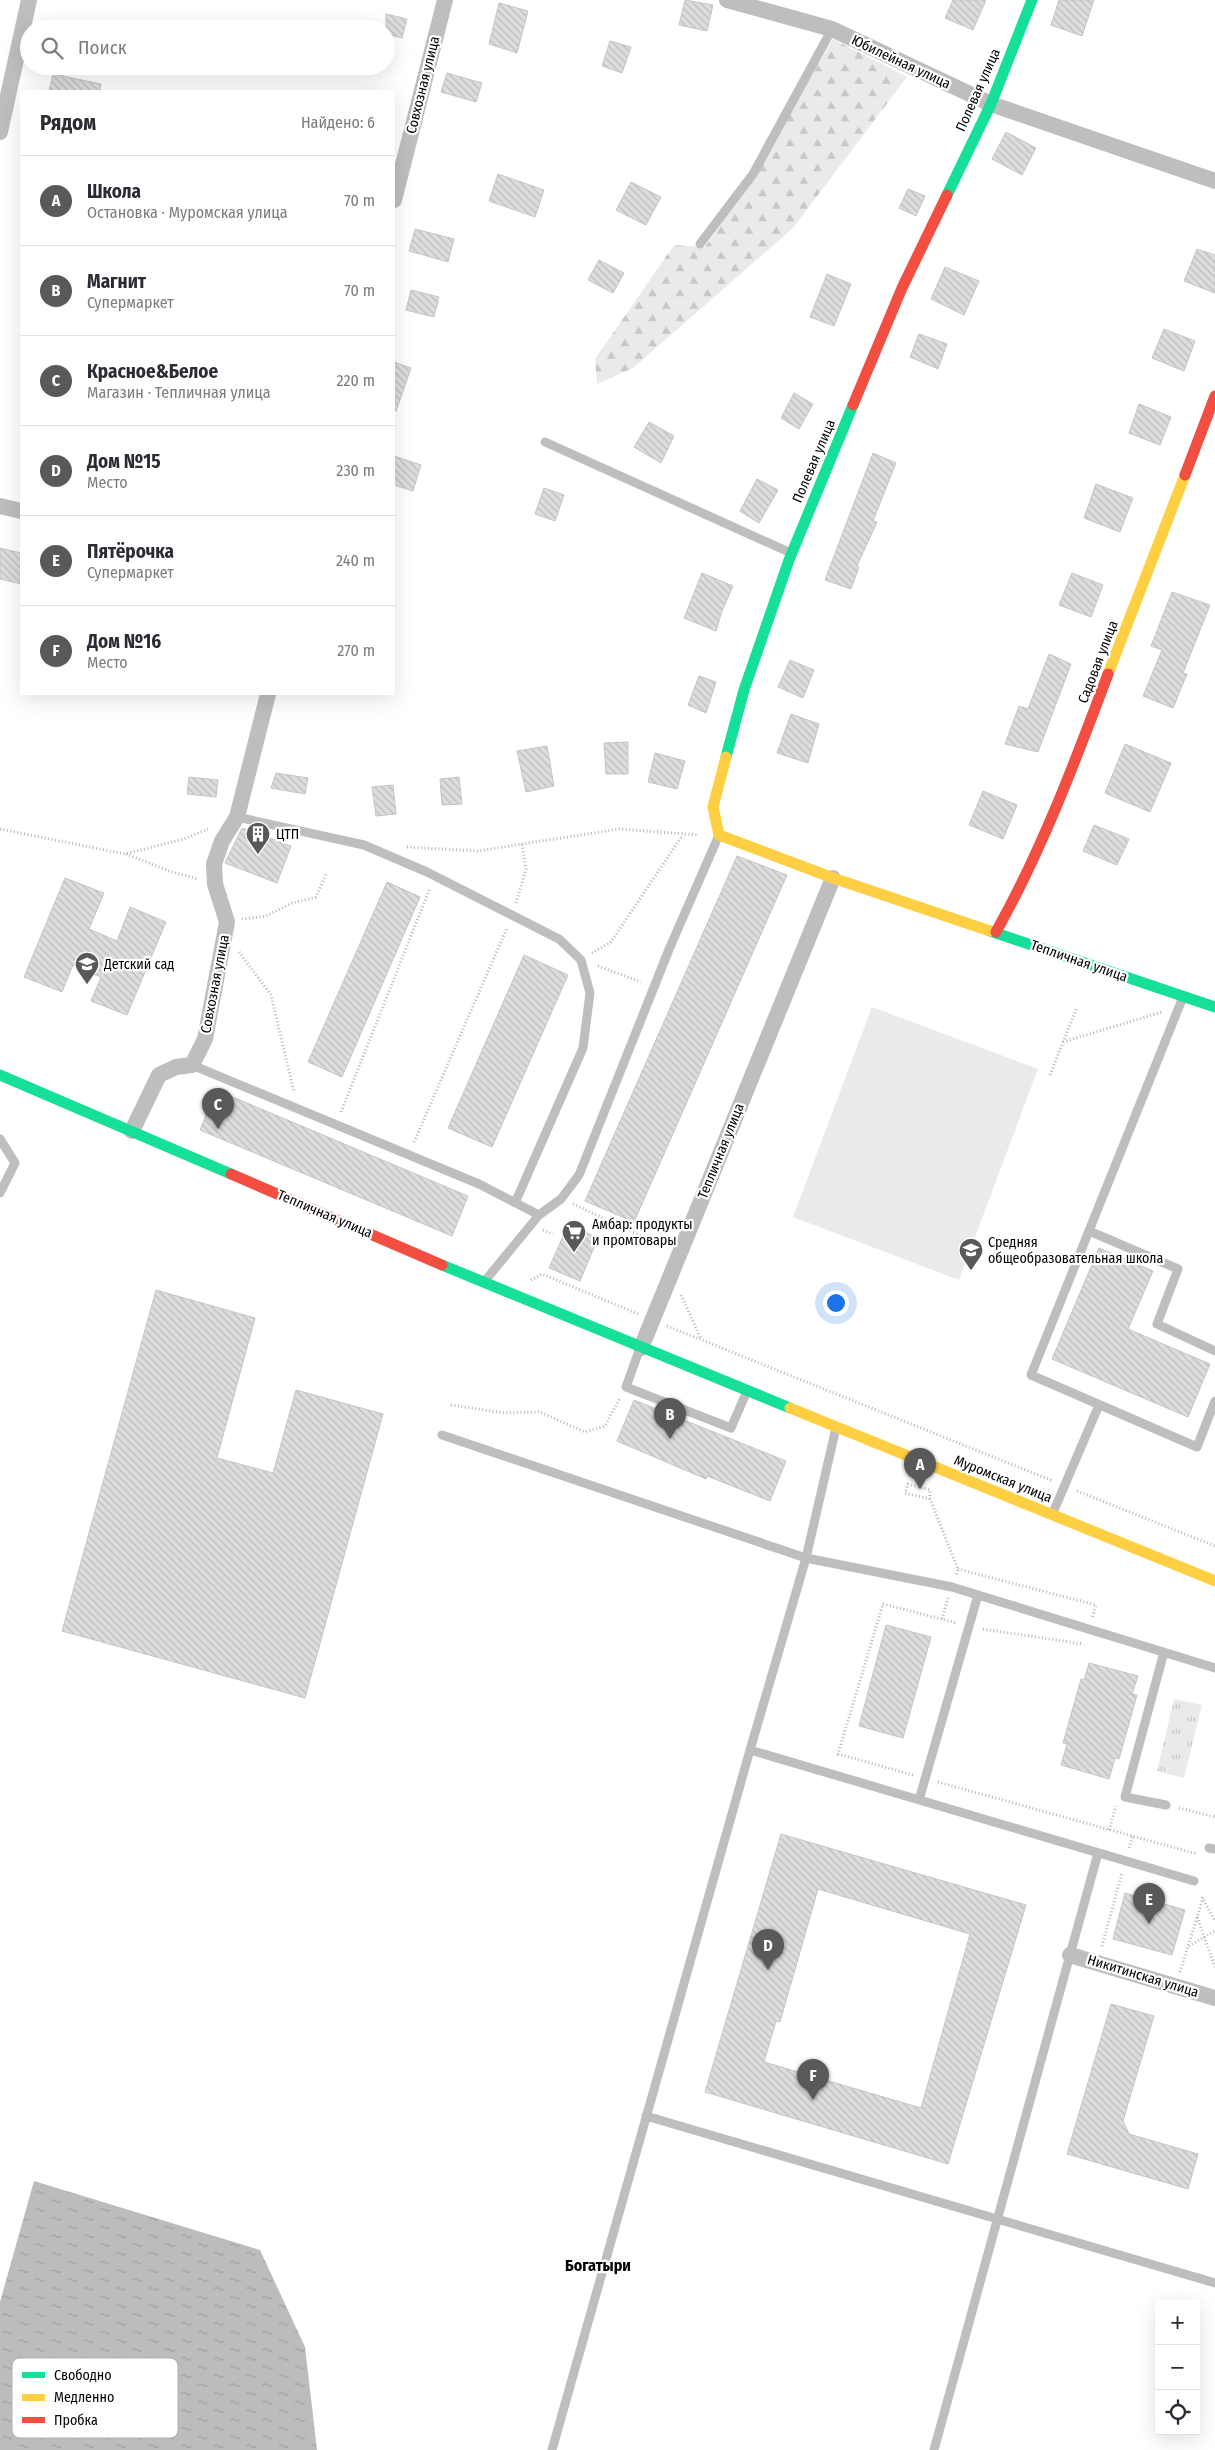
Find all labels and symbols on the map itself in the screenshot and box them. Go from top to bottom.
street label: Юбилейная улица [849,32,953,92]
street label: Совхозная улица [403,34,443,136]
street label: Полевая улица [952,46,1004,134]
street label: Полевая улица [789,417,839,505]
street label: Садовая улица [1074,618,1122,706]
building icon: ЦТП [245,821,271,855]
place label: ЦТП [276,826,299,843]
street label: Совхозная улица [197,933,233,1035]
street label: Тепличная улица [1028,936,1130,986]
school or university icon: Детский сад [74,951,100,985]
place label: Детский сад [103,956,174,973]
pin: C [202,1088,234,1129]
street label: Тепличная улица [694,1101,748,1201]
street label: Тепличная улица [275,1186,375,1242]
place label: Амбар: продукты и промтовары [592,1216,693,1249]
supermarket icon: Амбар: продукты и промтовары [561,1219,587,1253]
place label: Средняя общеобразовательная школа [988,1234,1164,1267]
school or university icon: Средняя общеобразовательная школа [958,1237,984,1271]
your location [823,1290,849,1316]
pin: B [654,1398,686,1439]
pin: A [904,1448,936,1489]
street label: Муромская улица [952,1452,1055,1506]
pin: E [1133,1883,1165,1924]
pin: D [752,1929,784,1970]
street label: Никитинская улица [1085,1951,1201,2001]
pin: F [797,2059,829,2100]
district label: Богатыри [565,2256,631,2275]
legend [12,2358,178,2438]
text: Свободно [54,2367,112,2384]
text: Медленно [54,2389,114,2406]
text: Пробка [54,2412,98,2429]

